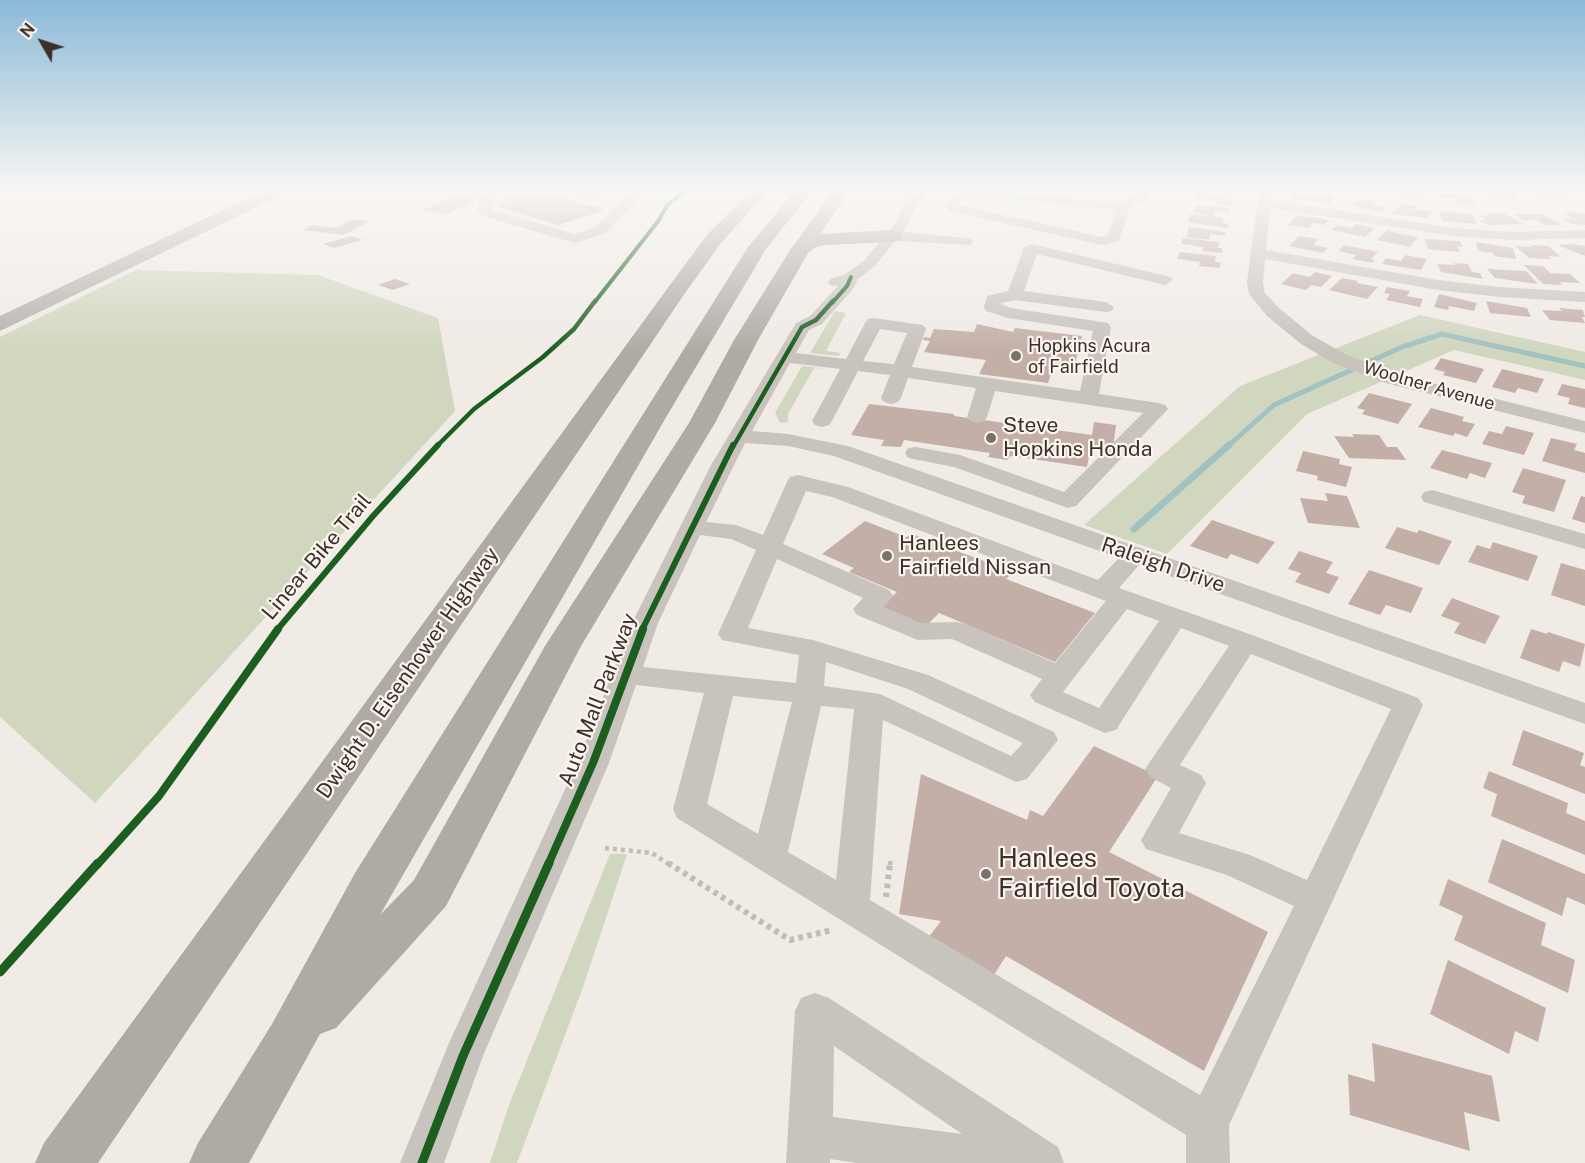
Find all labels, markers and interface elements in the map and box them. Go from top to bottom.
north arrow [12,12,72,72]
text: N [16,20,39,41]
place label: Hopkins Acura of Fairfield [1028,335,1151,378]
marker: Hopkins Acura of Fairfield [1009,349,1023,363]
street label: Woolner Avenue [1361,357,1497,415]
place label: Steve Hopkins Honda [1003,413,1152,463]
marker: Steve Hopkins Honda [984,431,998,445]
street label: Linear Bike Trail [257,489,377,625]
place label: Hanlees Fairfield Nissan [899,531,1051,581]
street label: Raleigh Drive [1098,532,1228,598]
street label: Dwight D. Eisenhower Highway [311,543,505,803]
marker: Hanlees Fairfield Nissan [880,549,894,563]
street label: Auto Mall Parkway [553,610,643,790]
place label: Hanlees Fairfield Toyota [998,843,1185,904]
marker: Hanlees Fairfield Toyota [979,867,993,881]

